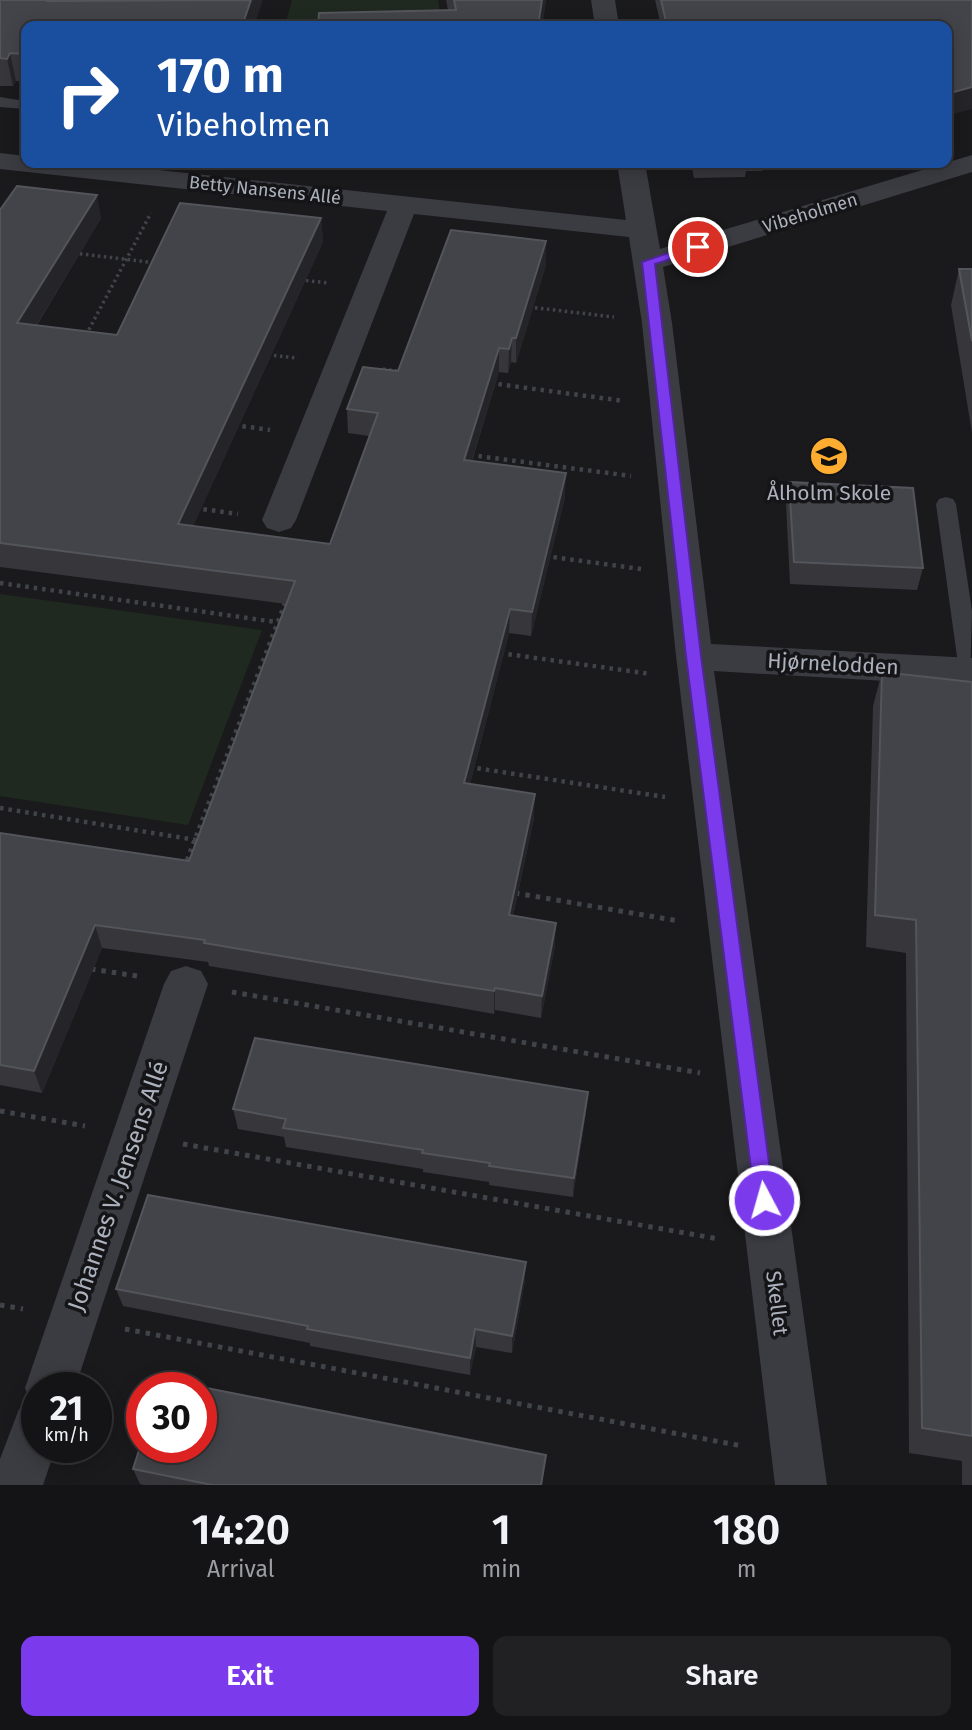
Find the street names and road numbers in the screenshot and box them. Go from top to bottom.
street label: Betty Nansens Allé [188,171,342,209]
street label: Vibeholmen [760,188,860,238]
street label: Hjørnelodden [767,648,899,680]
street label: Johannes V. Jensens Allé [62,1057,174,1315]
street label: Skellet [760,1269,794,1337]

